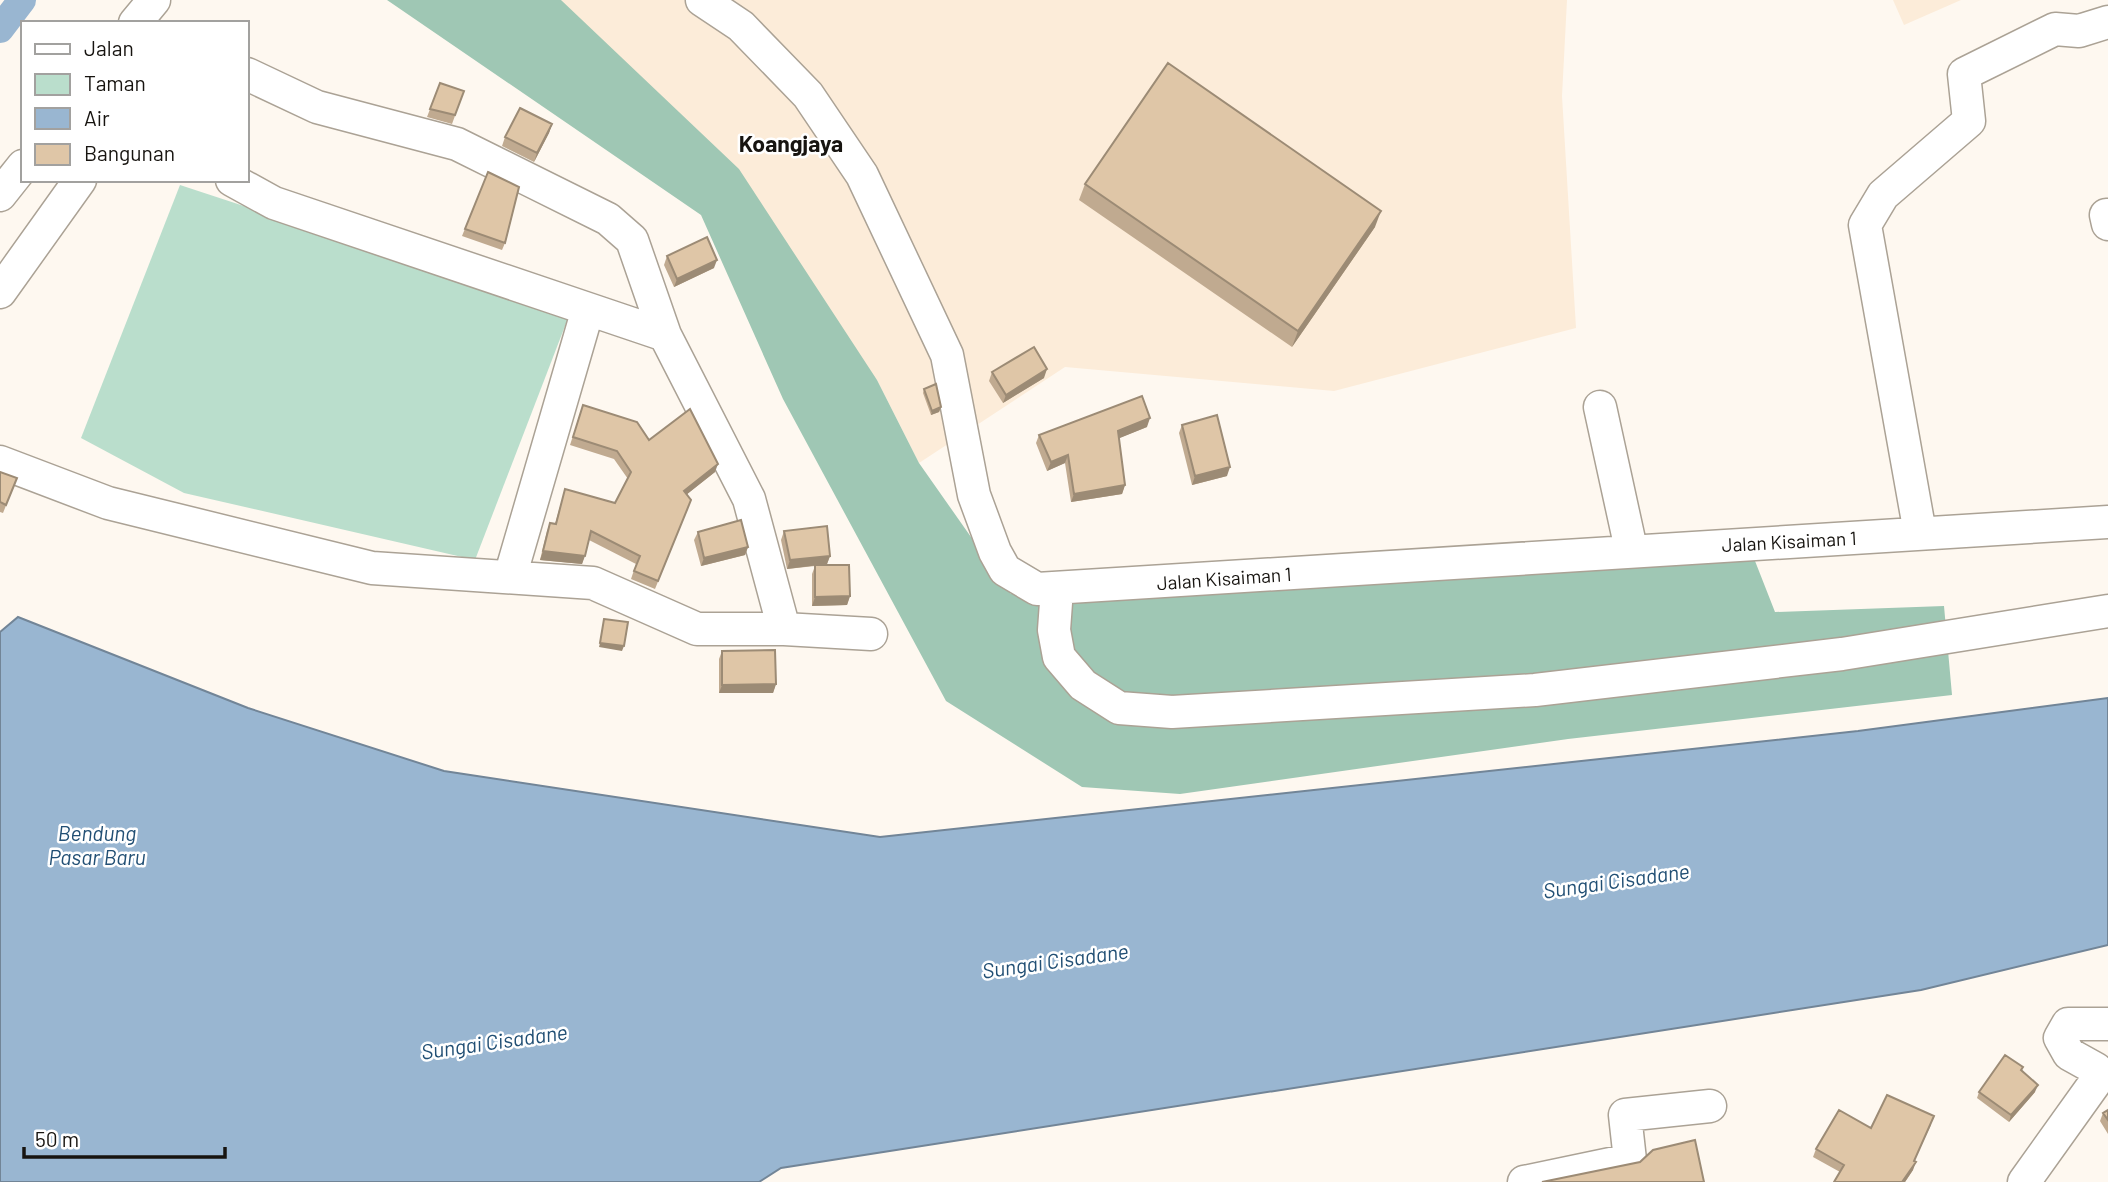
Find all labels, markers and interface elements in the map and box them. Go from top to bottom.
legend [21,21,248,182]
text: Jalan [84,35,134,60]
text: Taman [84,70,146,95]
text: Air [84,105,110,130]
district label: Koangjaya [739,129,843,157]
text: Bangunan [84,140,175,165]
street label: Jalan Kisaiman 1 [1721,526,1857,556]
street label: Jalan Kisaiman 1 [1156,562,1292,594]
water label: Bendung Pasar Baru [48,820,146,869]
water label: Sungai Cisadane [1541,857,1691,903]
water label: Sungai Cisadane [980,937,1130,983]
water label: Sungai Cisadane [419,1018,569,1064]
scale bar [24,1116,226,1160]
text: 50 m [35,1126,79,1151]

